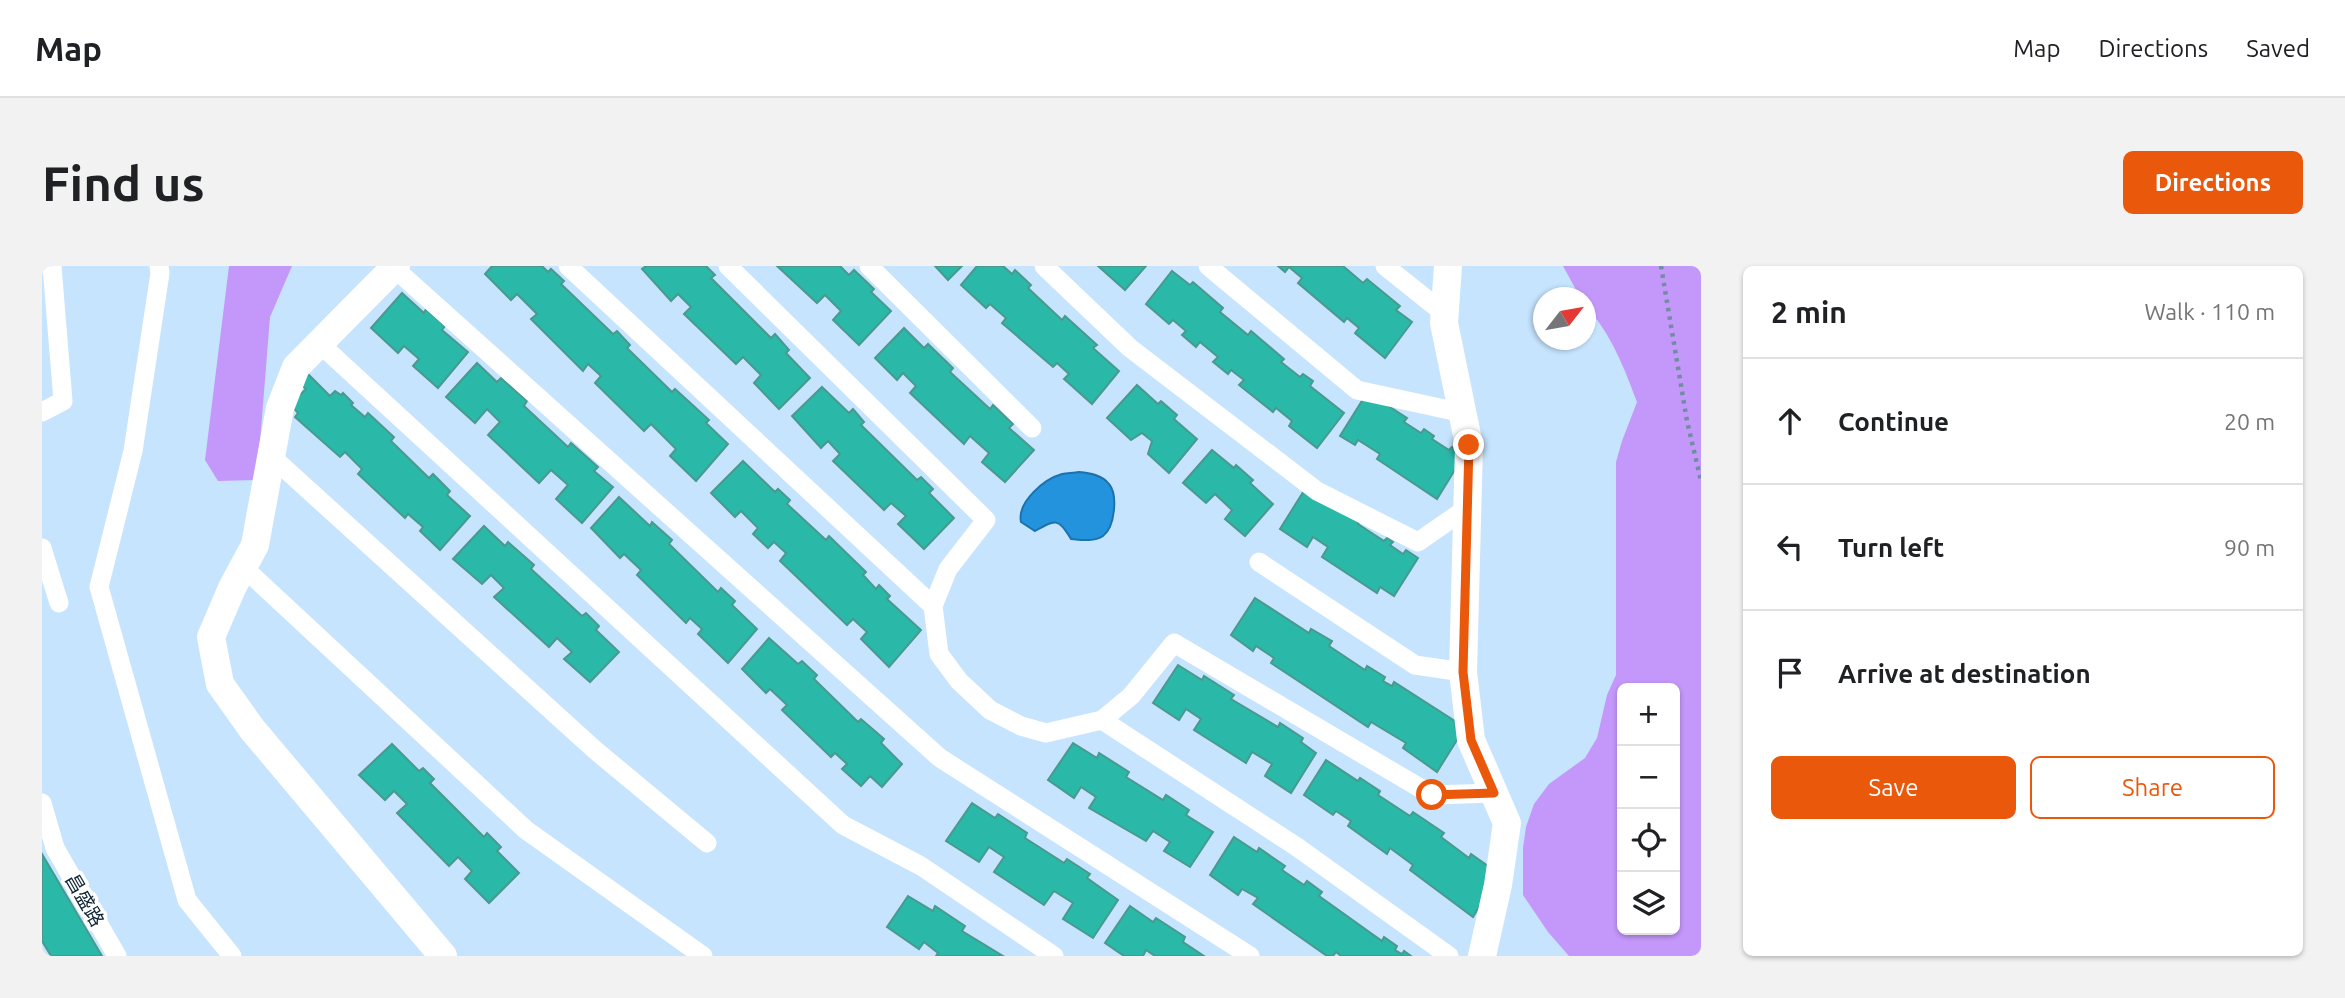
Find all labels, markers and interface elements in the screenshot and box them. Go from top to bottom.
text: Map [35,30,102,67]
text: Map [2013,35,2060,62]
text: Directions [2098,35,2208,62]
text: Saved [2246,35,2310,62]
button: Directions [2123,151,2303,214]
text: Find us [42,155,205,210]
north arrow [1533,287,1596,350]
text: 2 min [1771,295,1847,329]
text: Walk · 110 m [2144,299,2275,324]
icon: ahead [1771,402,1809,440]
text: Continue [1838,407,1949,436]
text: 20 m [2224,409,2275,434]
route end [1453,429,1484,460]
icon: left [1771,528,1809,566]
text: Turn left [1838,533,1944,562]
text: 90 m [2224,535,2275,560]
icon: arrive [1771,654,1809,692]
text: Arrive at destination [1838,659,2091,688]
map controls [1617,683,1680,935]
button: + [1617,683,1680,746]
button: − [1617,746,1680,809]
button: Save [1771,756,2016,819]
button: Share [2030,756,2275,819]
route start [1416,779,1447,810]
button: locate [1617,809,1680,872]
street label: 昌盛路 [61,870,109,930]
button: layers [1617,872,1680,935]

